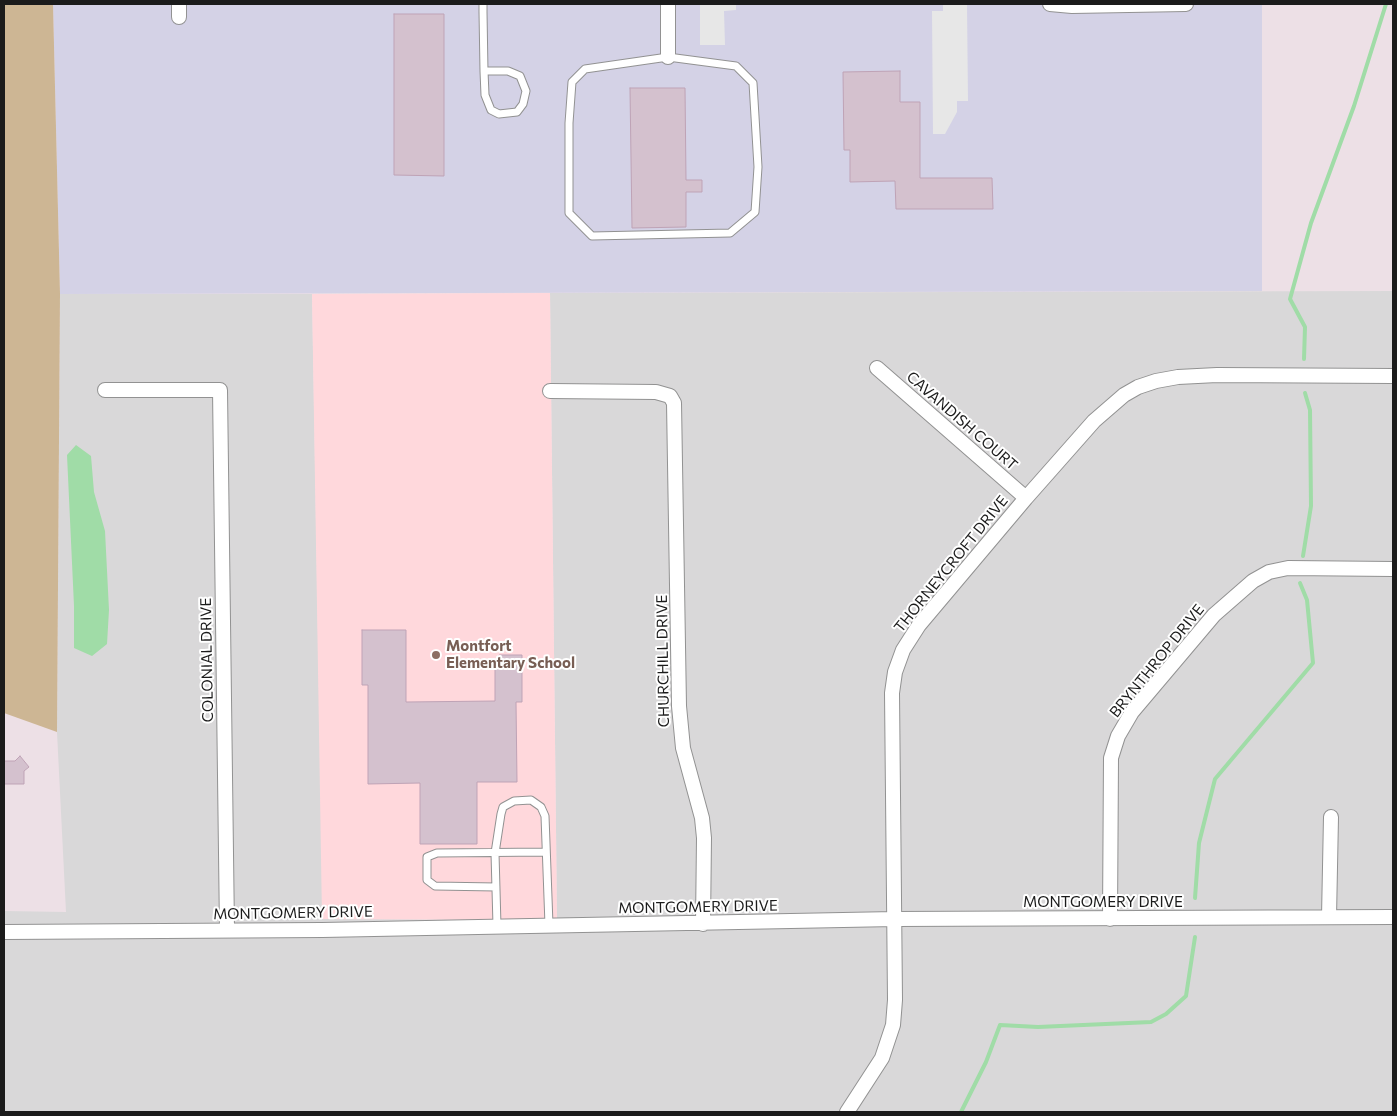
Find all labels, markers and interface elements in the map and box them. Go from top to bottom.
street label: CAVANDISH COURT [903,368,1021,474]
street label: THORNEYCROFT DRIVE [890,492,1012,636]
street label: CHURCHILL DRIVE [653,595,673,727]
street label: COLONIAL DRIVE [197,597,217,723]
street label: BRYNTHROP DRIVE [1106,601,1208,721]
place label: Montfort Elementary School [446,637,575,672]
marker: Montfort Elementary School [430,649,442,661]
street label: MONTGOMERY DRIVE [1023,893,1183,911]
street label: MONTGOMERY DRIVE [618,897,778,917]
street label: MONTGOMERY DRIVE [213,903,373,923]

